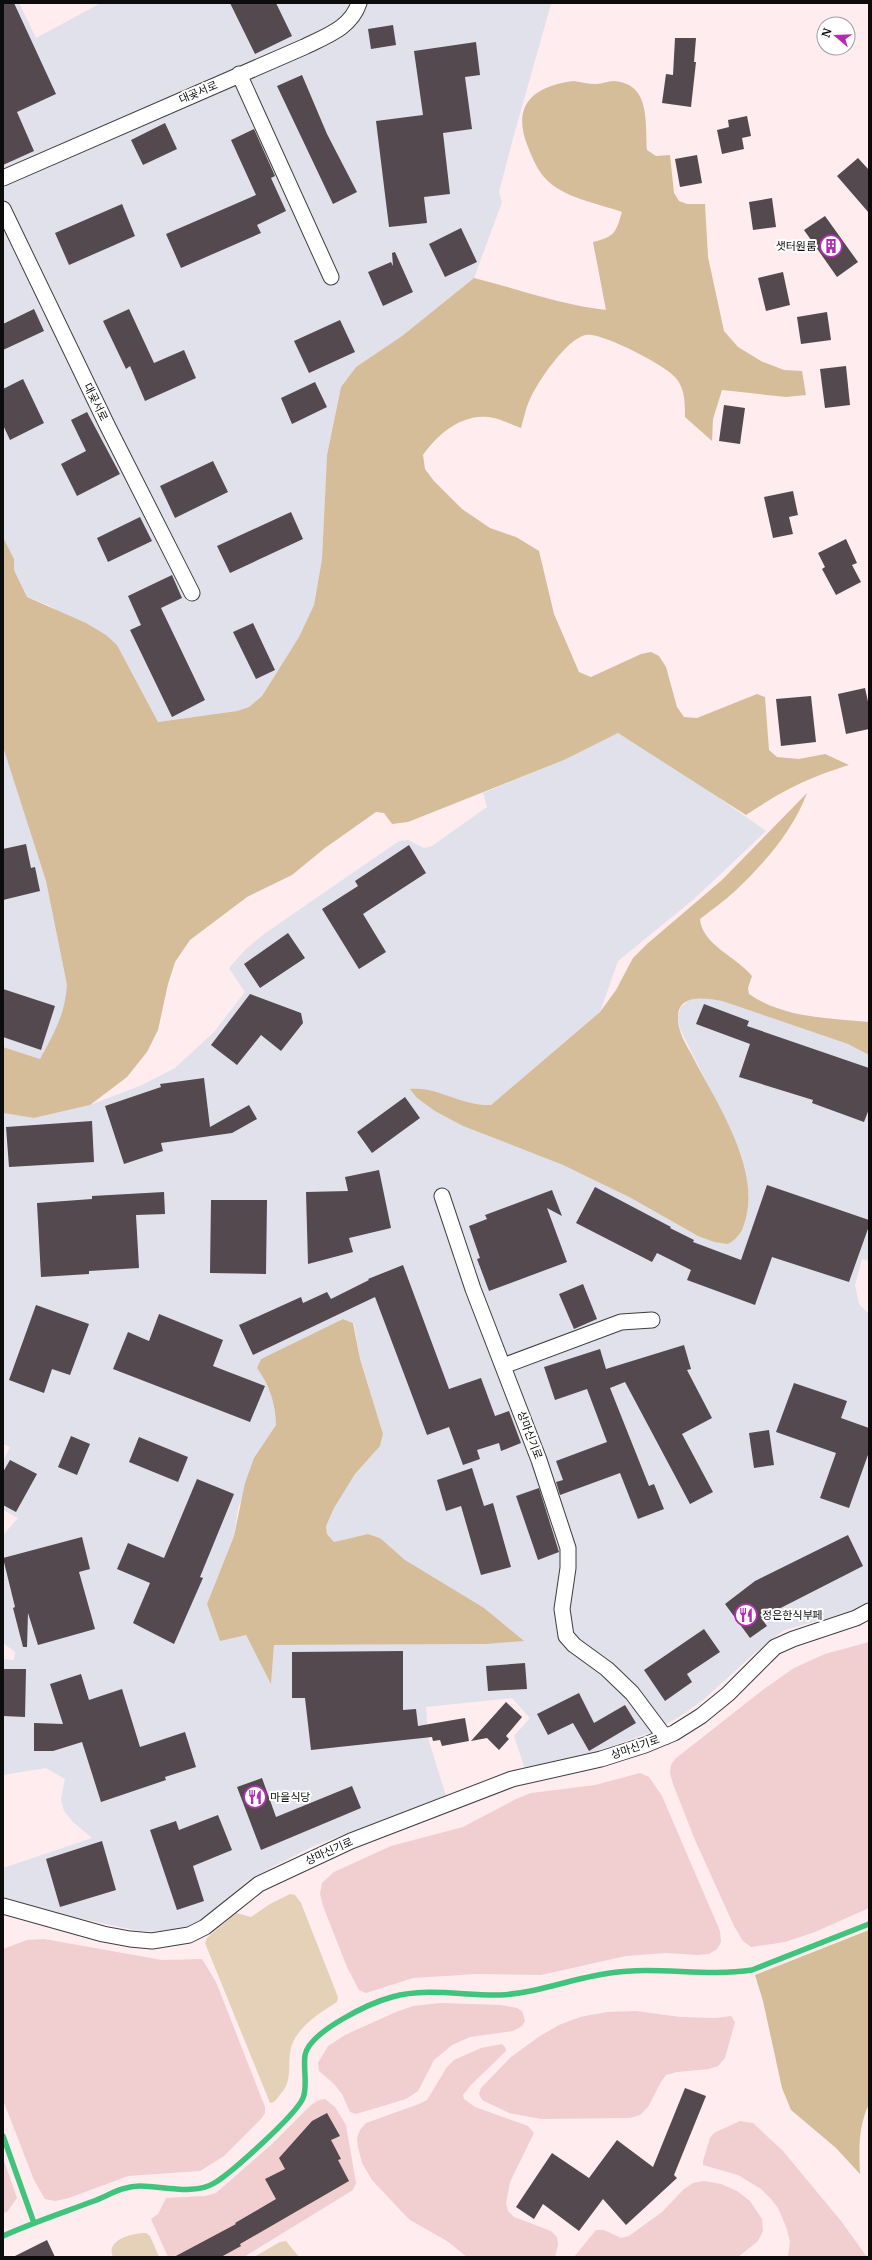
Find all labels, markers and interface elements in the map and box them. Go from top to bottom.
north arrow [816,16,856,56]
text: N [819,26,835,39]
street label: 대곶서로 [177,78,219,106]
building icon: 샛터원룸 [818,233,844,259]
place label: 샛터원룸 [776,239,816,253]
street label: 대곶서로 [81,381,111,423]
street label: 상마신기로 [514,1409,546,1461]
restaurant icon: 정은한식부페 [733,1602,759,1628]
place label: 정은한식부페 [762,1608,823,1622]
street label: 상마신기로 [609,1732,661,1762]
restaurant icon: 마을식당 [242,1784,268,1810]
place label: 마을식당 [270,1790,310,1804]
street label: 상마신기로 [303,1834,355,1868]

